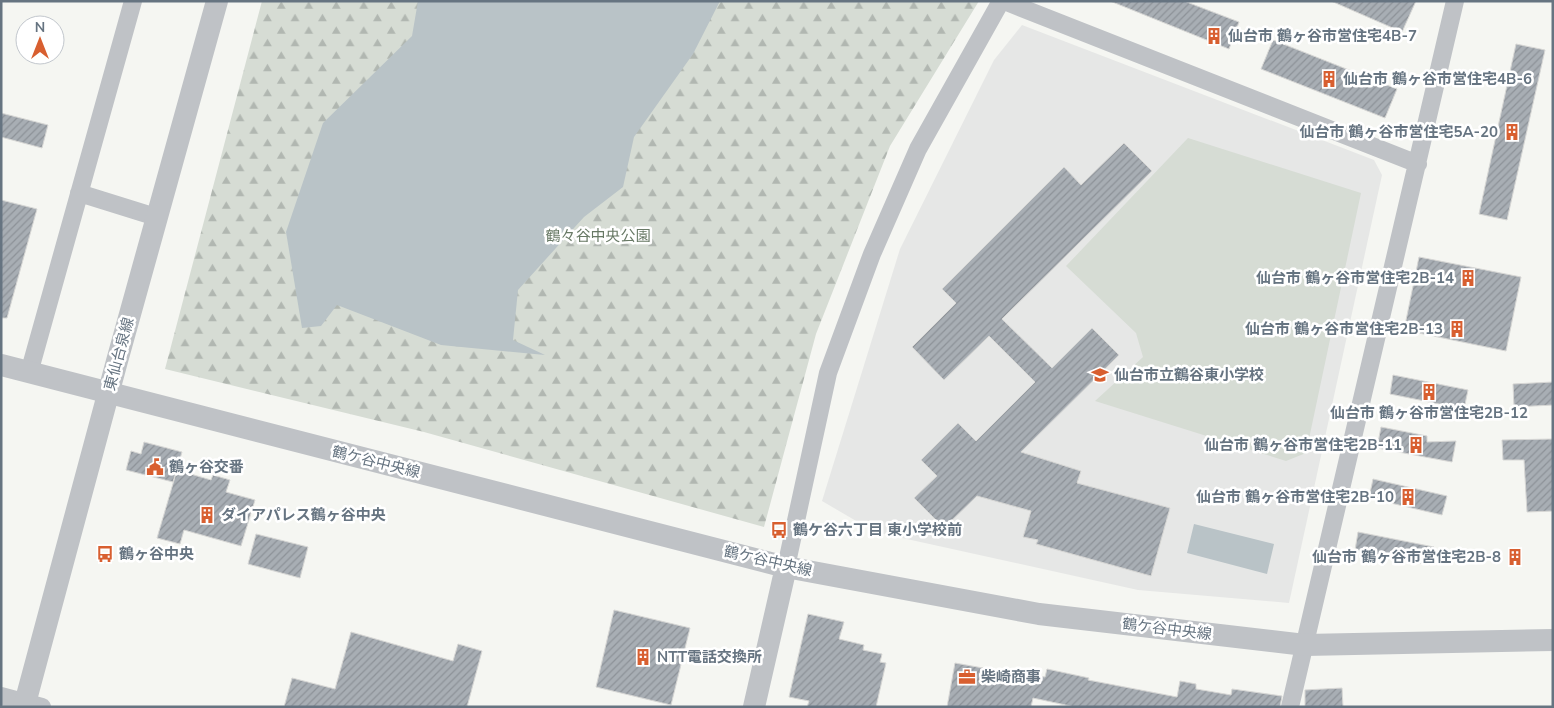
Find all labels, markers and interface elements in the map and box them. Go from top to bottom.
north arrow [15,15,65,65]
text: N [35,18,45,37]
building icon: 仙台市 鶴ヶ谷市営住宅4B-7 [1204,26,1224,46]
place label: 仙台市 鶴ヶ谷市営住宅4B-7 [1228,26,1417,46]
building icon: 仙台市 鶴ヶ谷市営住宅4B-6 [1319,69,1339,89]
place label: 仙台市 鶴ヶ谷市営住宅4B-6 [1343,69,1532,89]
place label: 仙台市 鶴ヶ谷市営住宅5A-20 [1300,122,1498,142]
building icon: 仙台市 鶴ヶ谷市営住宅5A-20 [1502,122,1522,142]
park label: 鶴々谷中央公園 [545,226,651,246]
place label: 仙台市 鶴ヶ谷市営住宅2B-14 [1256,268,1454,288]
building icon: 仙台市 鶴ヶ谷市営住宅2B-14 [1458,268,1478,288]
street label: 東仙台泉線 [100,315,138,393]
place label: 仙台市 鶴ヶ谷市営住宅2B-13 [1245,319,1443,339]
building icon: 仙台市 鶴ヶ谷市営住宅2B-13 [1447,319,1467,339]
school or university icon: 仙台市立鶴谷東小学校 [1090,365,1110,385]
place label: 仙台市立鶴谷東小学校 [1114,365,1264,385]
building icon: 仙台市 鶴ヶ谷市営住宅2B-12 [1419,382,1439,402]
place label: 仙台市 鶴ヶ谷市営住宅2B-12 [1330,403,1528,423]
place label: 仙台市 鶴ヶ谷市営住宅2B-11 [1204,435,1402,455]
building icon: 仙台市 鶴ヶ谷市営住宅2B-11 [1406,435,1426,455]
street label: 鶴ケ谷中央線 [330,441,422,483]
public building icon: 鶴ヶ谷交番 [145,457,165,477]
place label: 鶴ヶ谷交番 [169,457,244,477]
place label: 仙台市 鶴ヶ谷市営住宅2B-10 [1196,487,1394,507]
building icon: 仙台市 鶴ヶ谷市営住宅2B-10 [1398,487,1418,507]
building icon: ダイアパレス鶴ヶ谷中央 [197,505,217,525]
place label: ダイアパレス鶴ヶ谷中央 [221,505,386,525]
bus stop icon: 鶴ケ谷六丁目 東小学校前 [769,520,789,540]
place label: 鶴ケ谷六丁目 東小学校前 [793,520,962,540]
street label: 鶴ケ谷中央線 [722,541,814,581]
bus stop icon: 鶴ヶ谷中央 [95,544,115,564]
place label: 鶴ヶ谷中央 [119,544,194,564]
place label: 仙台市 鶴ヶ谷市営住宅2B-8 [1312,547,1501,567]
building icon: 仙台市 鶴ヶ谷市営住宅2B-8 [1505,547,1525,567]
street label: 鶴ケ谷中央線 [1121,614,1213,644]
building icon: NTT電話交換所 [633,647,653,667]
place label: NTT電話交換所 [657,647,762,667]
office icon: 柴崎商事 [957,667,977,687]
place label: 柴崎商事 [981,667,1041,687]

